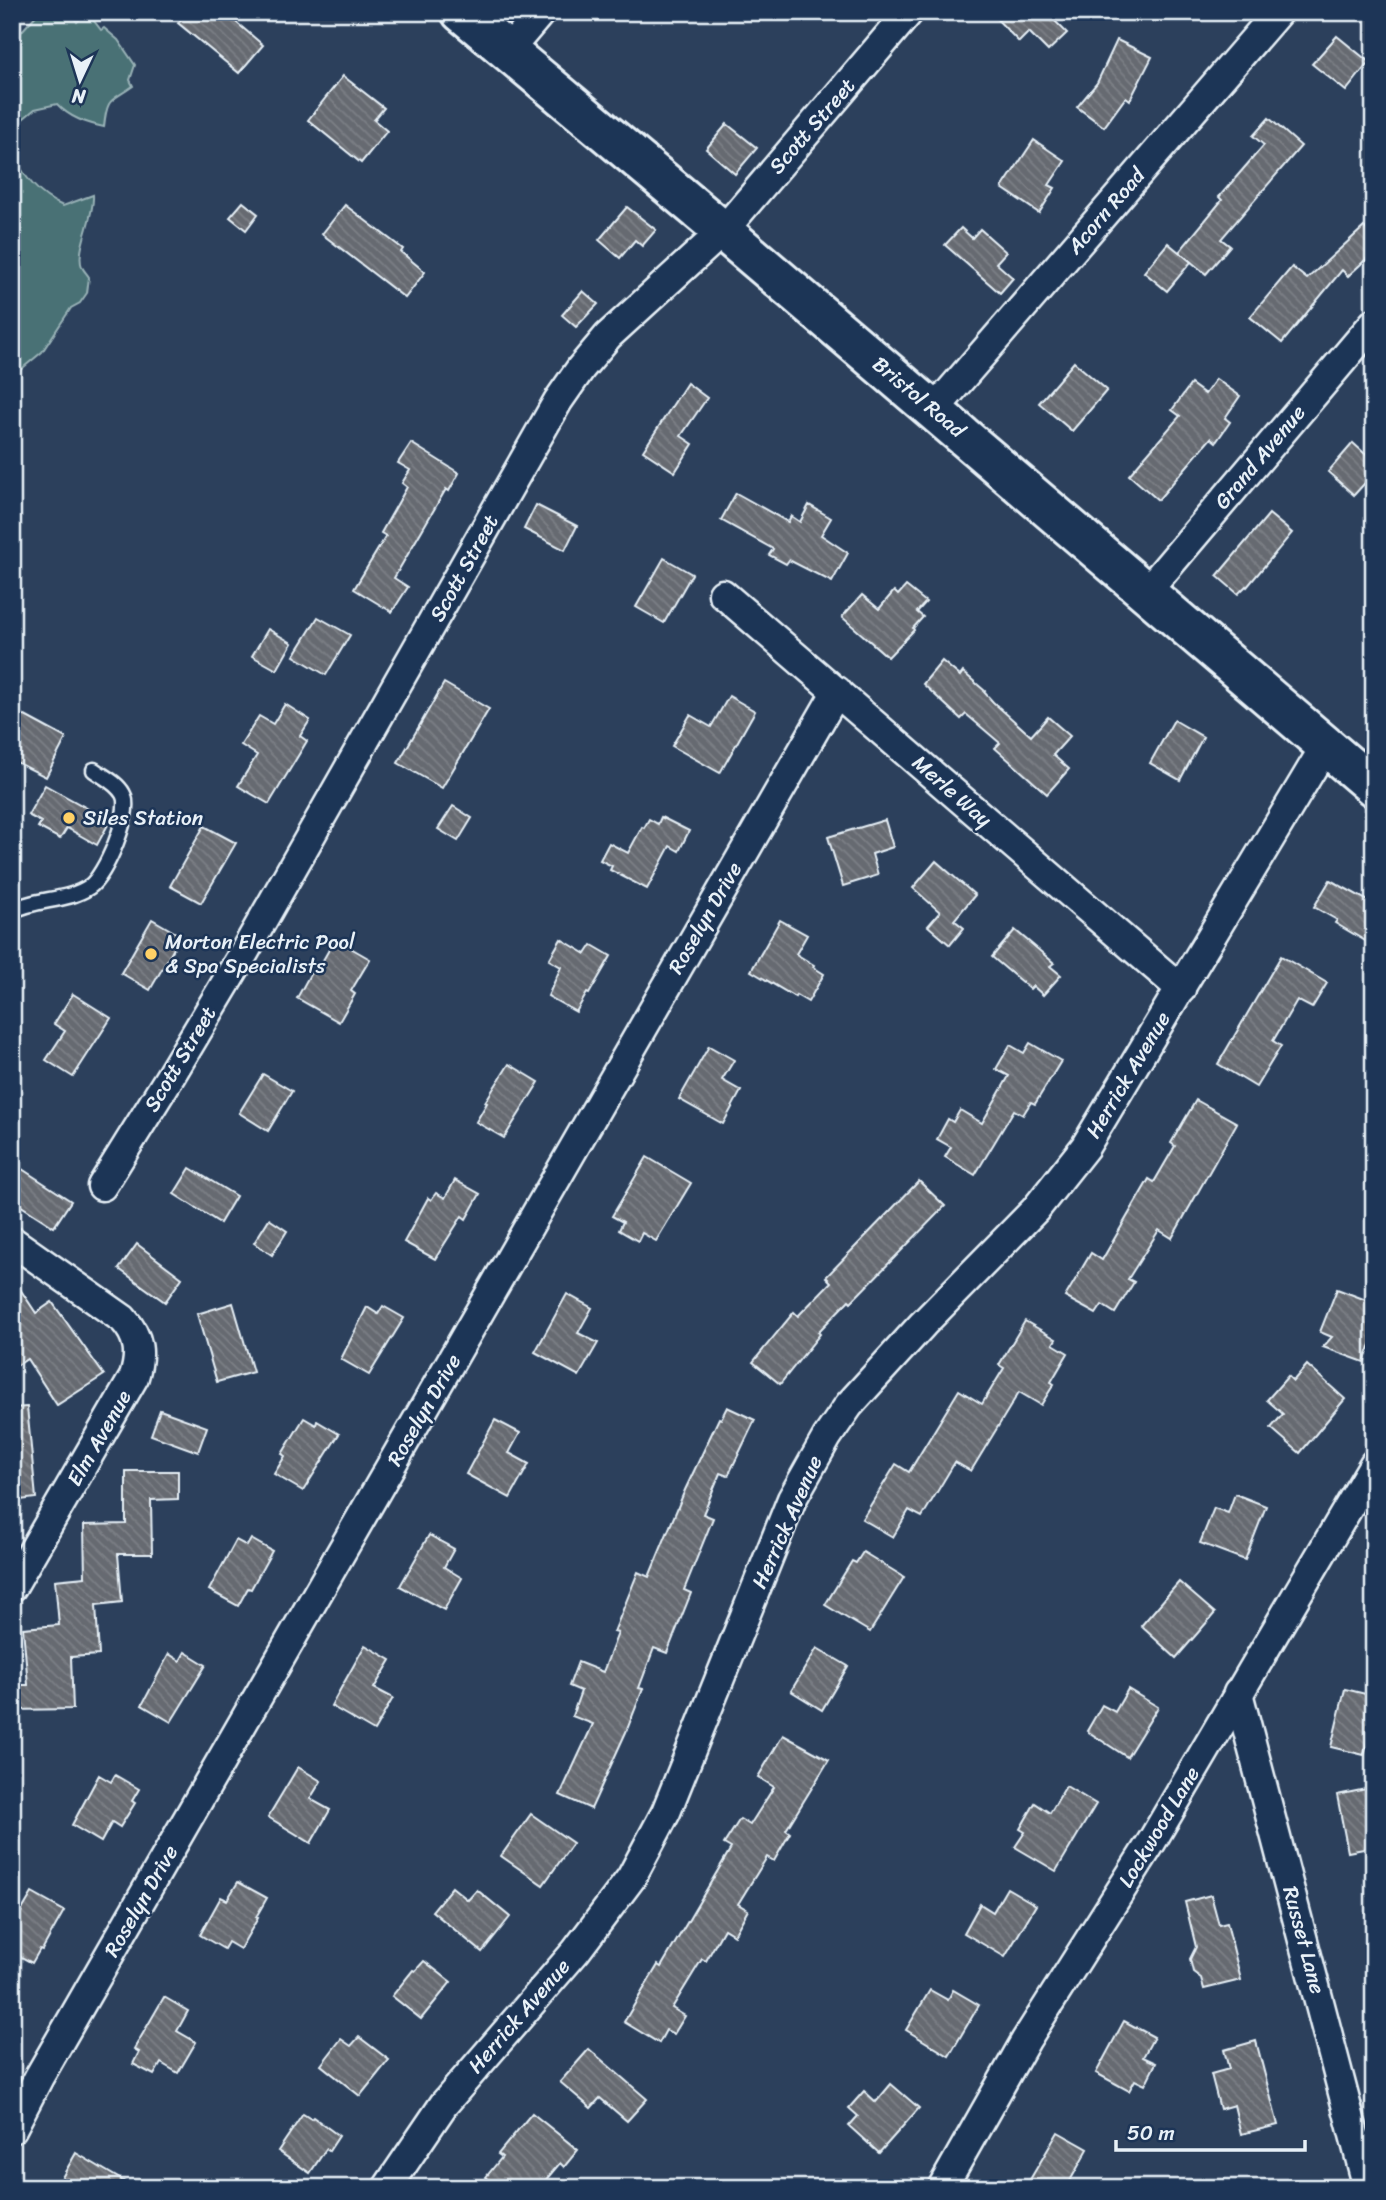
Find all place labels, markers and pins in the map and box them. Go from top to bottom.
place label: Siles Station [83,799,203,837]
marker: Siles Station [61,810,77,826]
place label: Morton Electric Pool & Spa Specialists [165,923,356,985]
marker: Morton Electric Pool & Spa Specialists [143,946,159,962]

